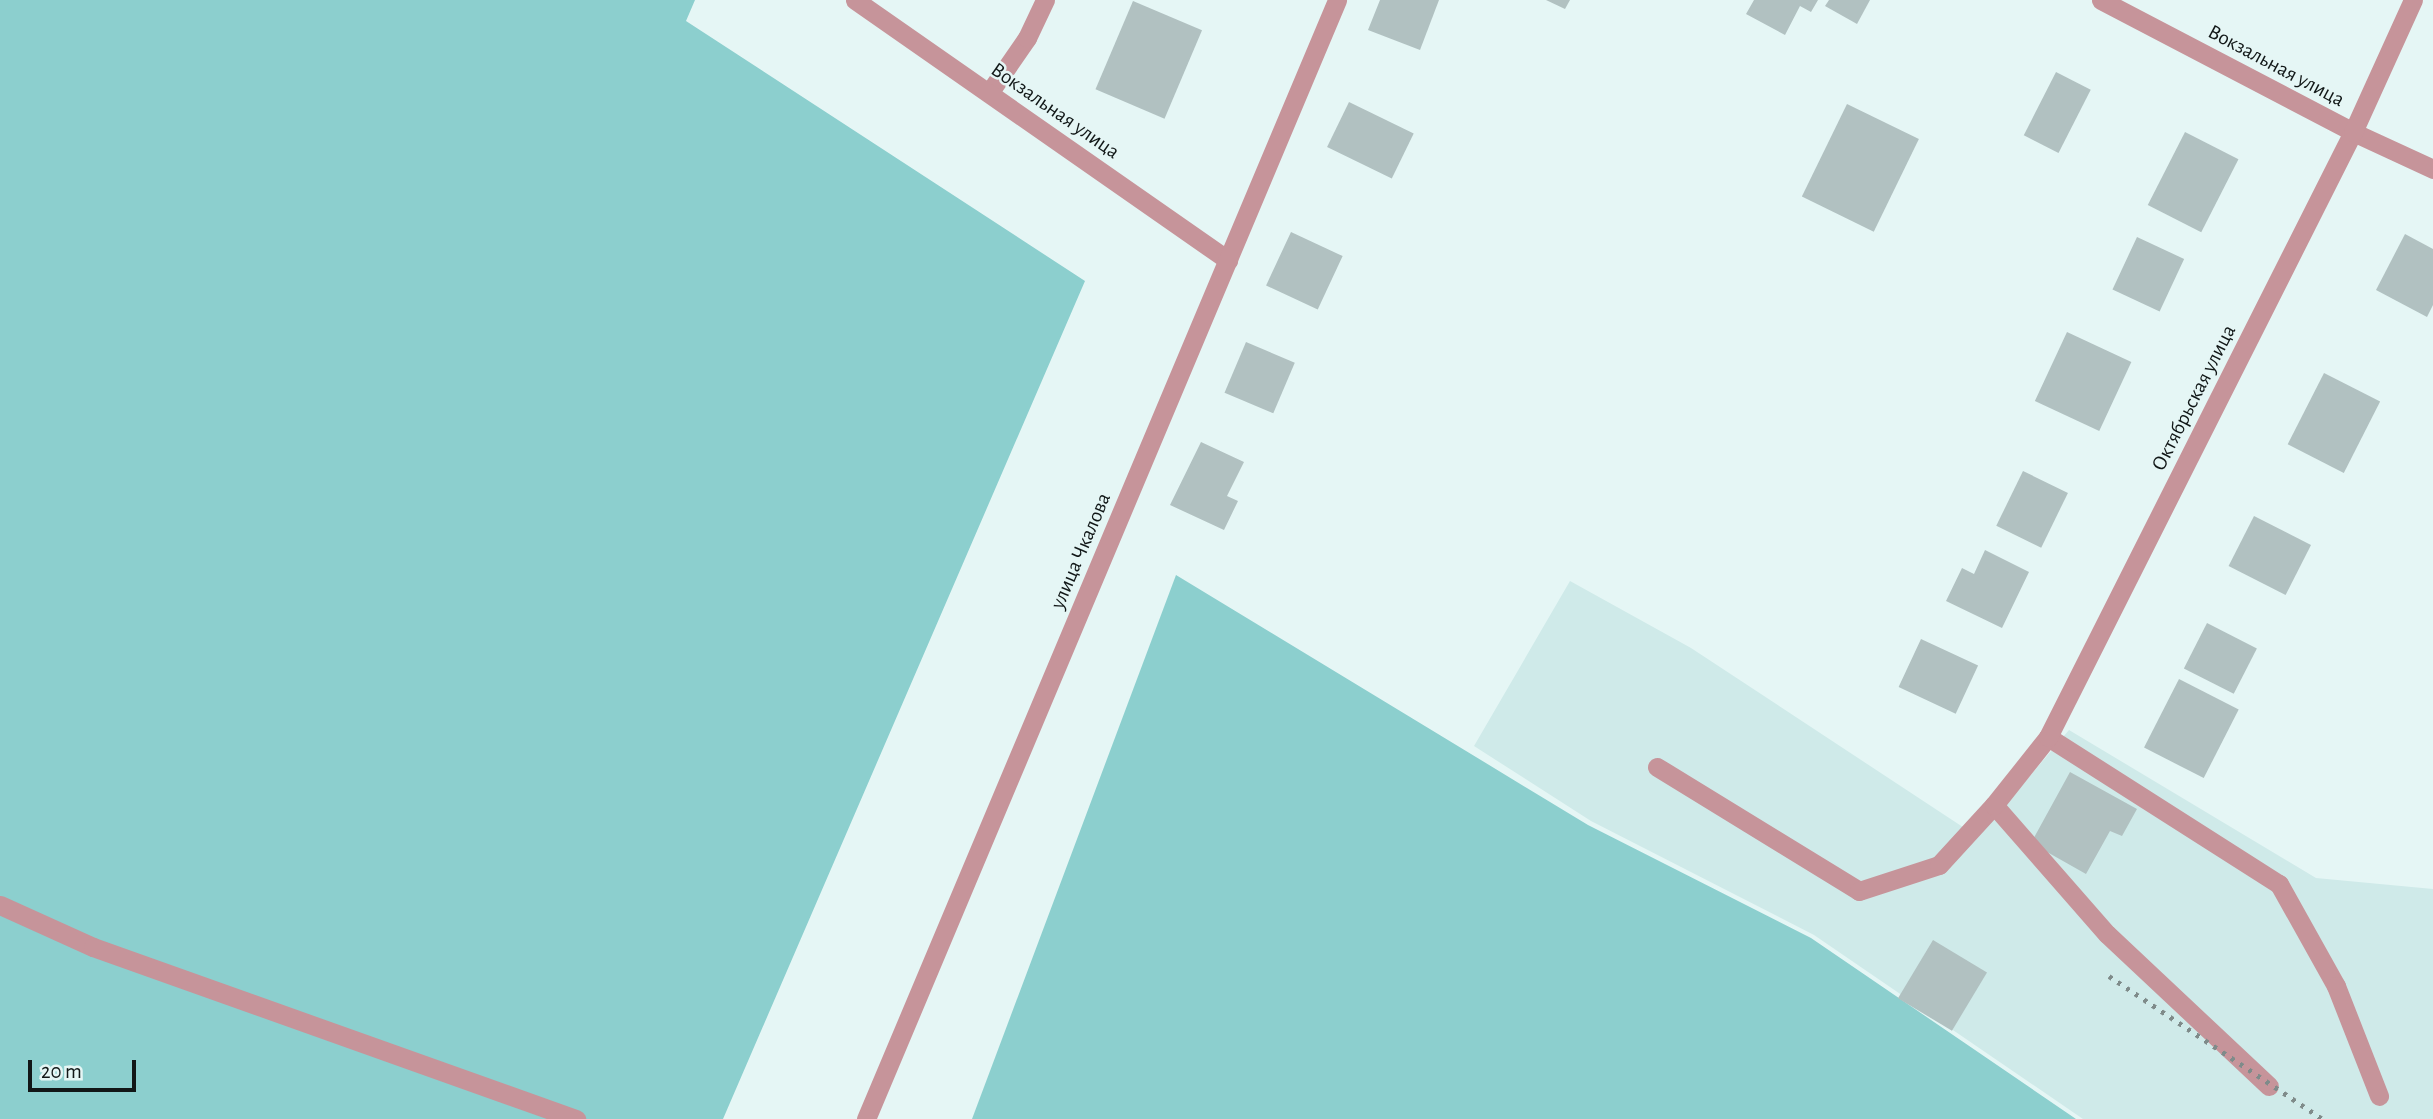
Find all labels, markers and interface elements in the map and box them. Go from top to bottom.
street label: Вокзальная улица [2203,19,2349,113]
street label: Вокзальная улица [986,57,1124,165]
street label: Октябрьская улица [2146,321,2242,475]
street label: улица Чкалова [1045,489,1117,613]
scale bar [32,1046,140,1090]
text: 20 m [41,1061,82,1082]

